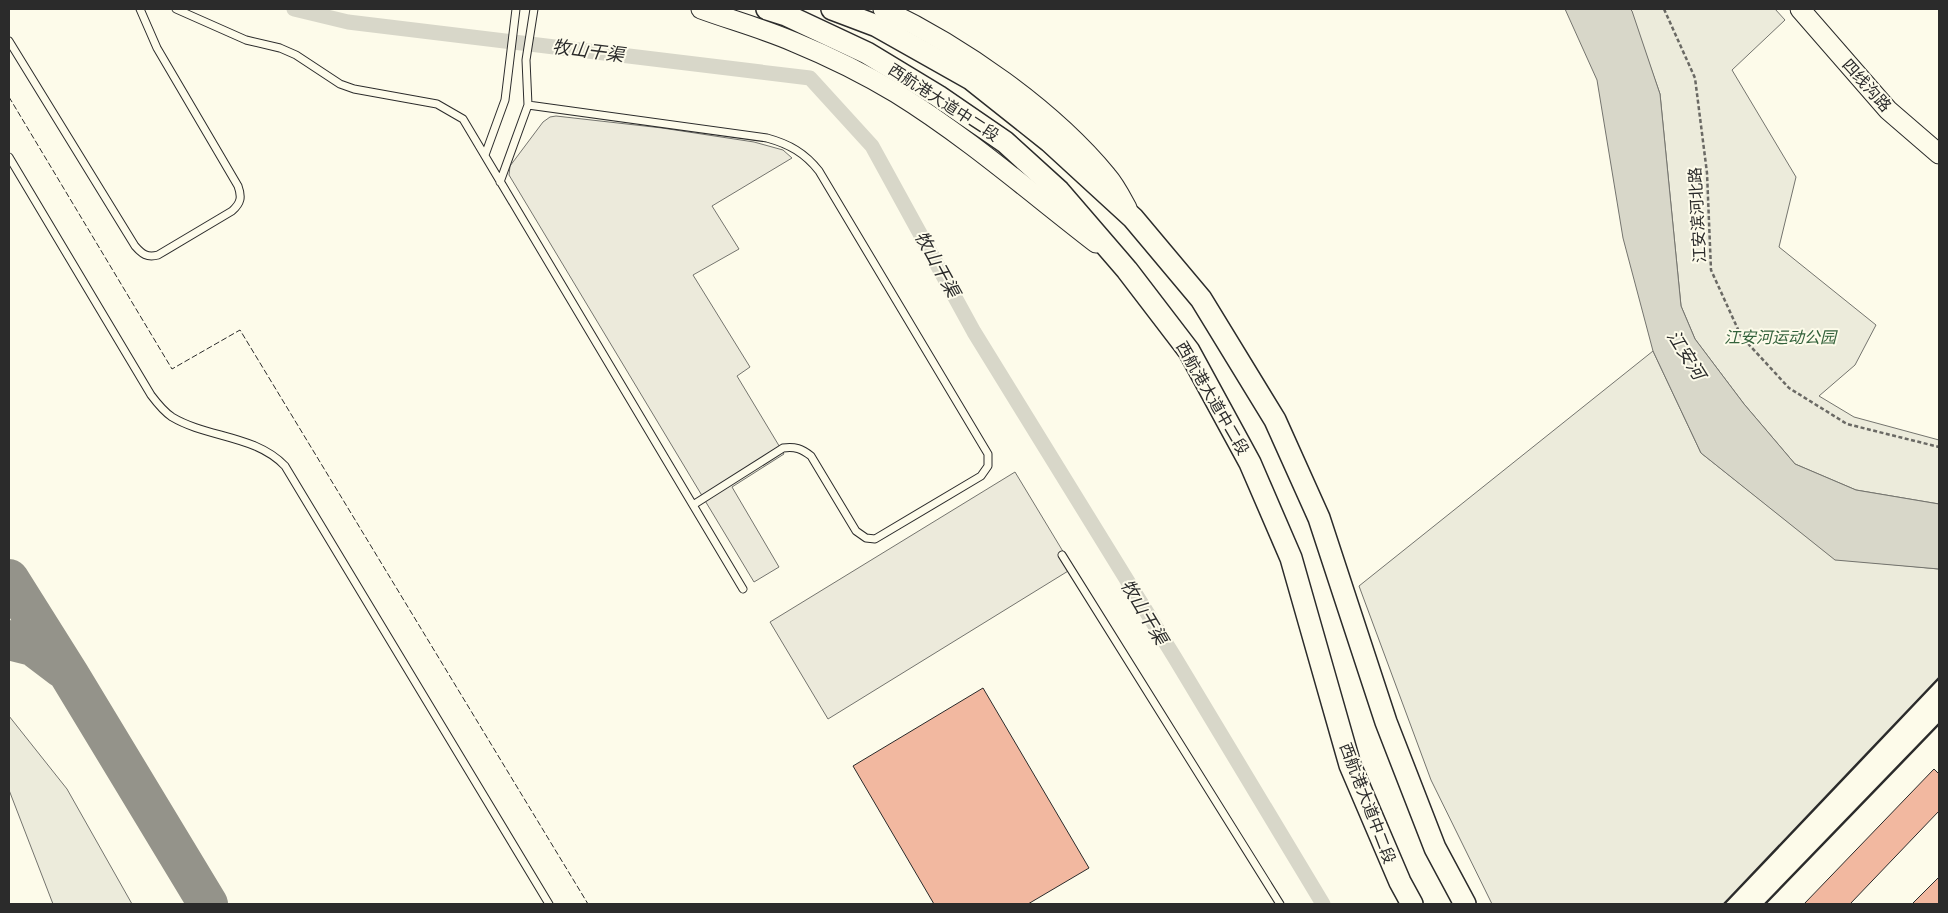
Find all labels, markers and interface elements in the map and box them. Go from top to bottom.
water label: 牧山干渠 [551,36,628,67]
street label: 四线沟路 [1838,55,1895,115]
street label: 西航港大道中二段 [885,60,1003,145]
street label: 江安滨河北路 [1685,167,1709,263]
water label: 牧山干渠 [910,227,966,303]
water label: 江安河 [1662,326,1711,386]
park label: 江安河运动公园 [1724,328,1838,347]
street label: 西航港大道中二段 [1172,338,1253,458]
water label: 牧山干渠 [1116,575,1174,651]
street label: 西航港大道中二段 [1336,740,1399,866]

